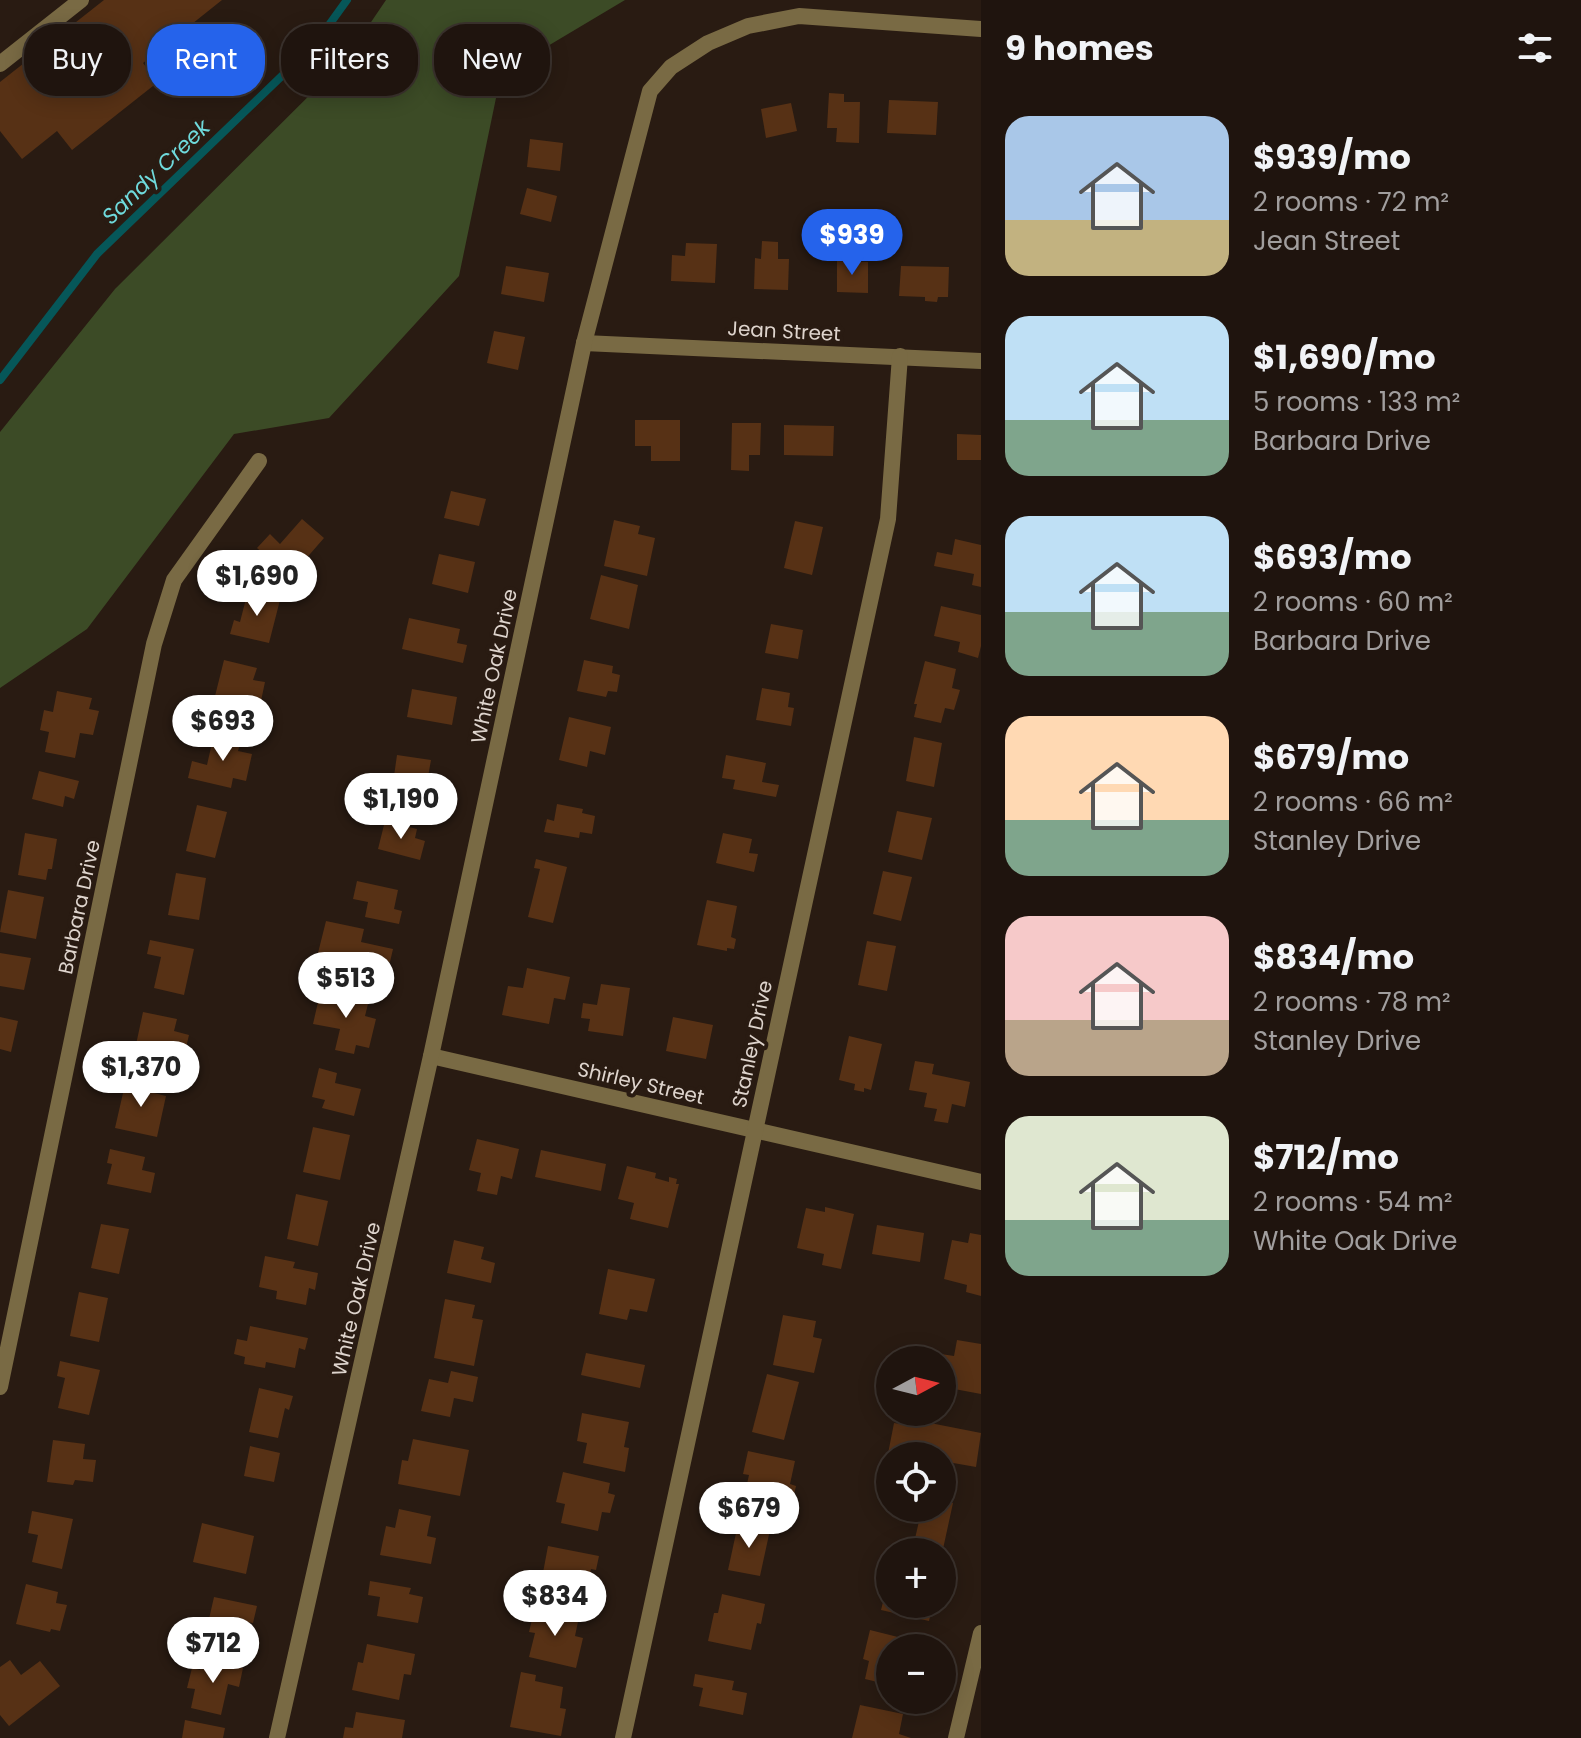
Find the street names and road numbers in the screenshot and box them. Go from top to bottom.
street label: Jean Street [727,314,841,348]
street label: White Oak Drive [464,586,524,746]
street label: Barbara Drive [51,837,107,977]
street label: Stanley Drive [725,978,779,1110]
street label: Shirley Street [575,1055,707,1111]
street label: White Oak Drive [325,1219,387,1379]

